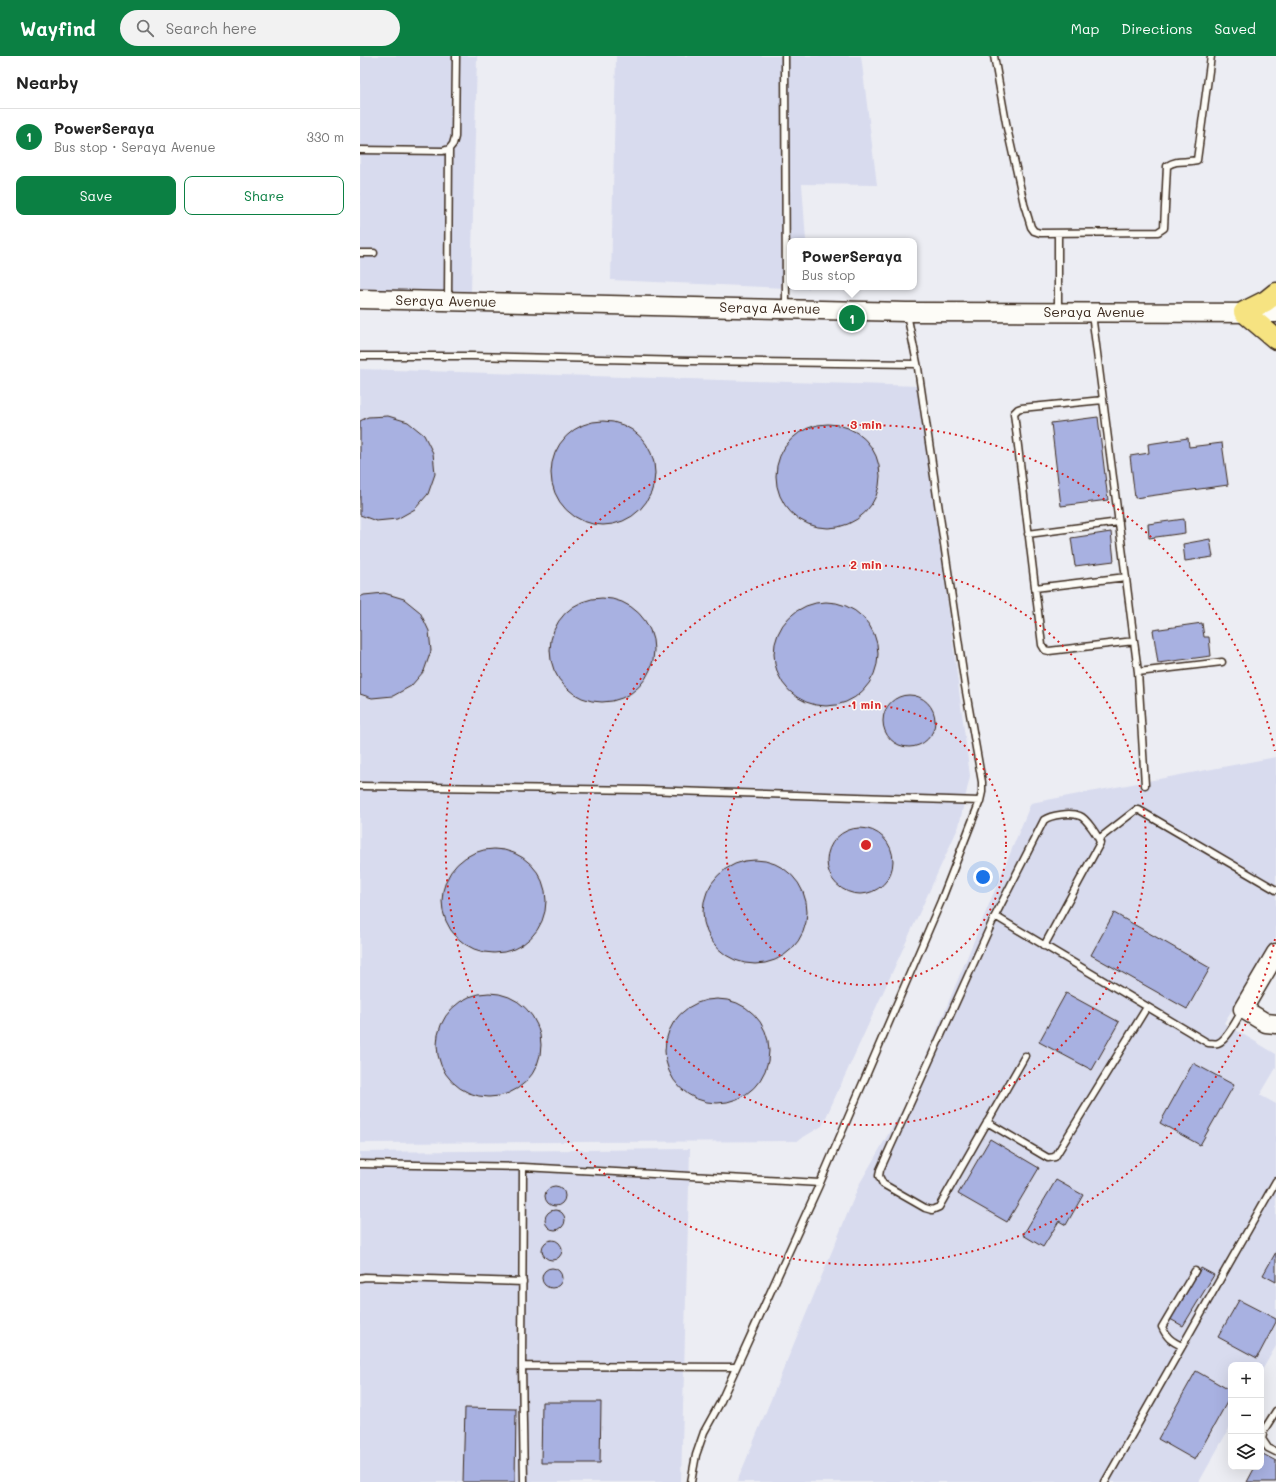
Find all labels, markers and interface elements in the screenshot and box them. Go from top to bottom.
search box [120,10,400,46]
text: Wayfind [20,16,96,41]
icon: search [134,17,156,39]
text: Search here [166,18,257,38]
text: Map [1071,19,1099,38]
text: Directions [1121,19,1192,38]
text: Saved [1214,19,1256,38]
text: Nearby [16,71,78,93]
text: PowerSeraya [54,118,154,138]
text: 1 [26,128,32,145]
text: 330 m [306,128,344,145]
text: Bus stop · Seraya Avenue [54,138,215,155]
button: Save [16,176,176,215]
button: Share [184,176,344,215]
popup [787,238,917,290]
text: PowerSeraya [802,246,902,266]
text: Bus stop [802,266,855,283]
street label: Seraya Avenue [395,290,497,311]
street label: Seraya Avenue [719,297,821,318]
street label: Seraya Avenue [1043,302,1145,321]
pin: 1 [839,303,865,333]
text: 3 min [850,416,882,432]
text: 2 min [850,556,882,572]
text: 1 min [851,696,881,712]
centre of rings [859,838,873,852]
your location [973,867,993,887]
map controls [1228,1362,1264,1470]
button: + [1228,1362,1264,1398]
button: − [1228,1398,1264,1434]
button: layers [1228,1434,1264,1470]

